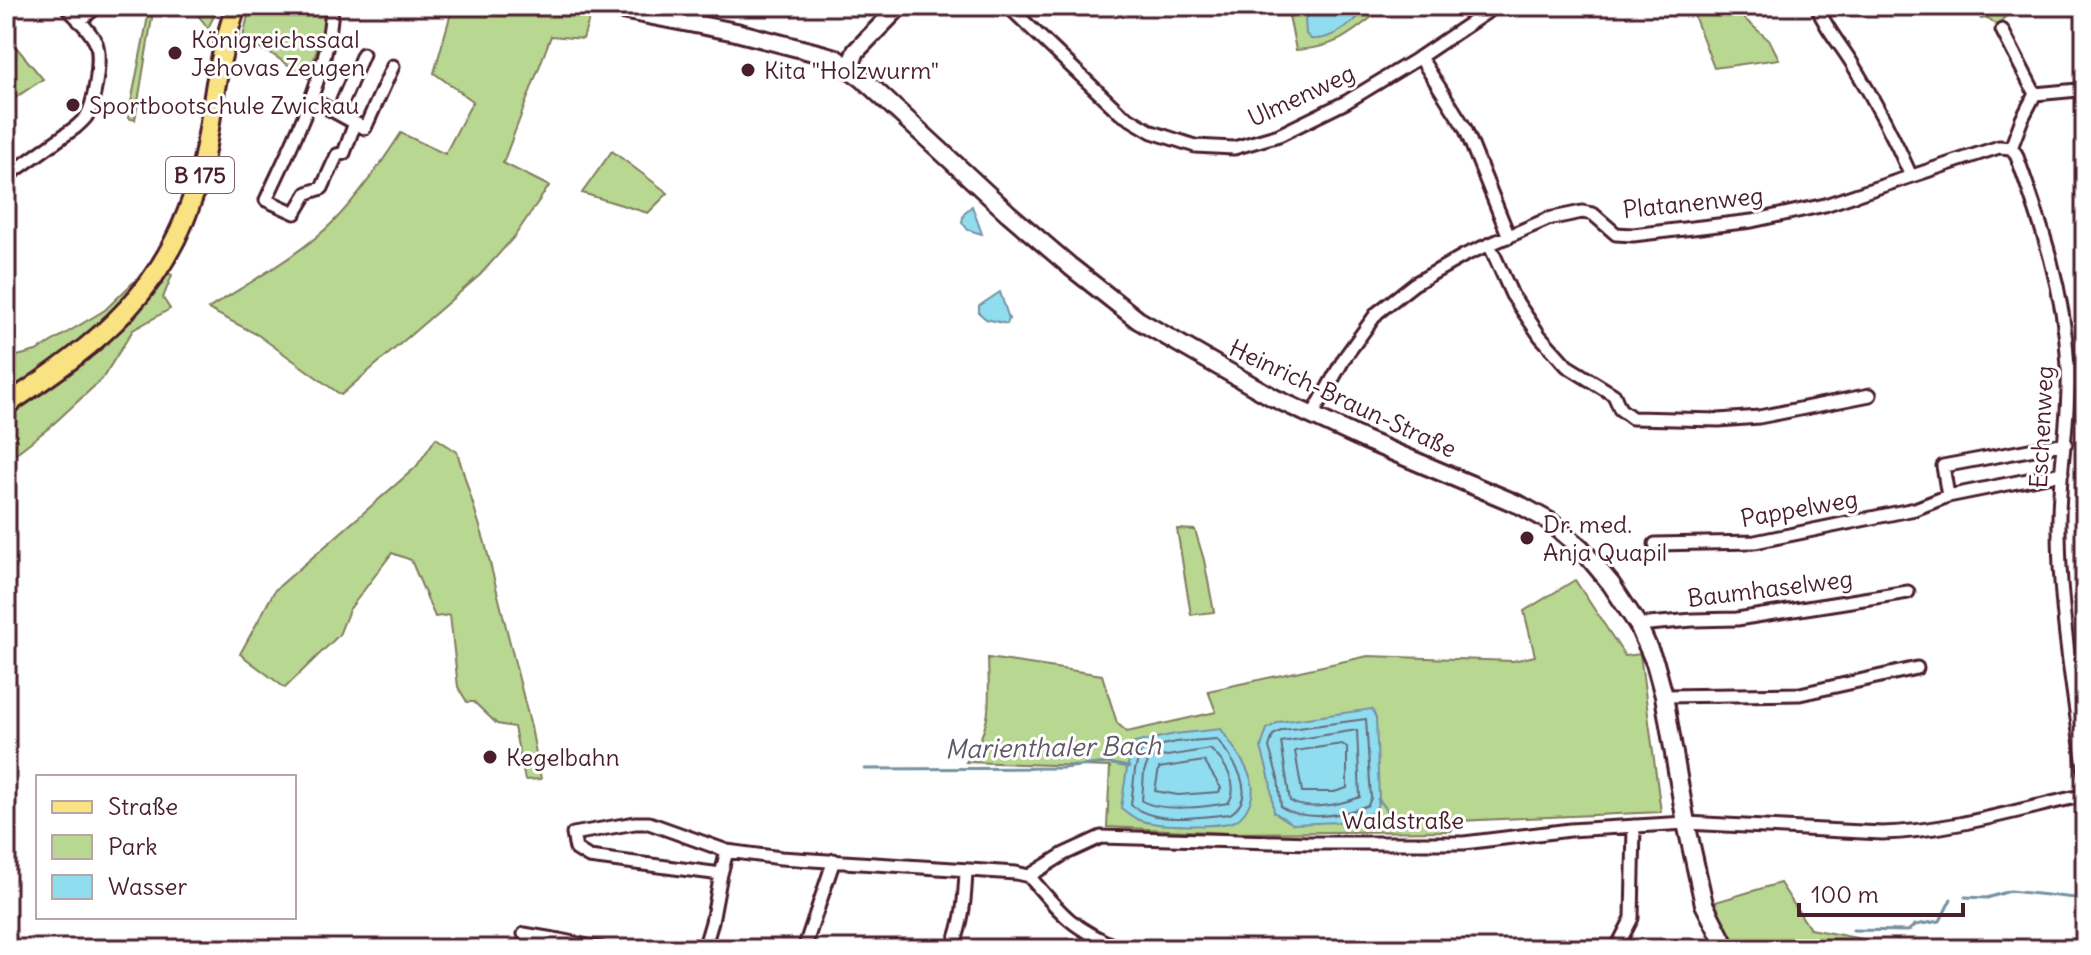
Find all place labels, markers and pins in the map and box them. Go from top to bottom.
place label: Königreichssaal Jehovas Zeugen [191,24,365,82]
marker: Königreichssaal Jehovas Zeugen [166,44,184,62]
place label: Kita "Holzwurm" [764,55,939,85]
marker: Kita "Holzwurm" [739,61,757,79]
place label: Sportbootschule Zwickau [89,90,359,120]
marker: Sportbootschule Zwickau [64,96,82,114]
place label: Dr. med. Anja Quapil [1543,509,1667,567]
marker: Dr. med. Anja Quapil [1518,529,1536,547]
place label: Kegelbahn [506,742,620,772]
marker: Kegelbahn [481,748,499,766]

